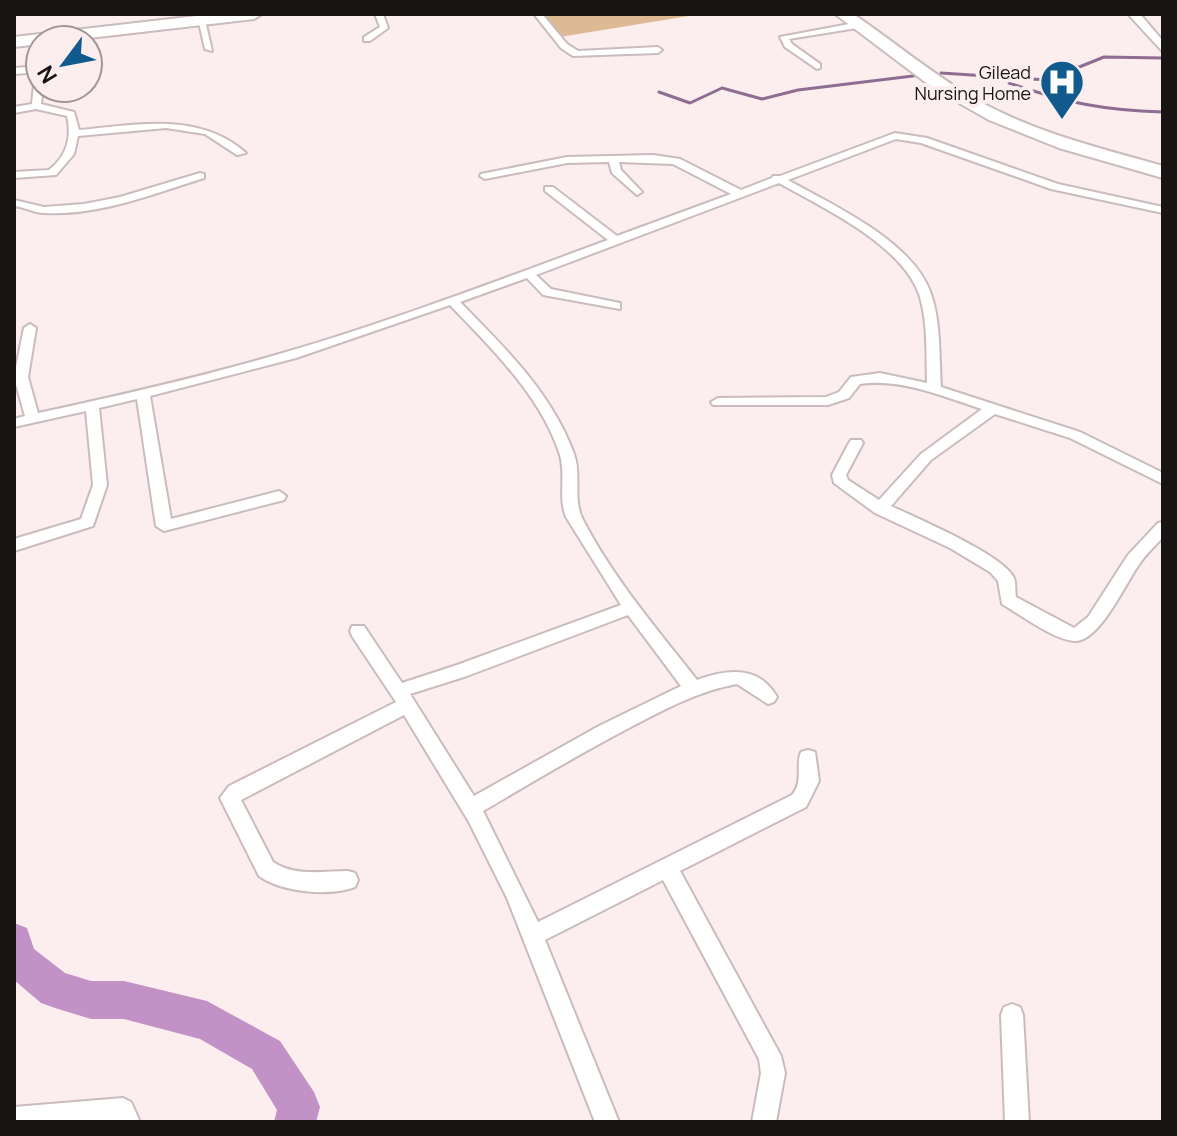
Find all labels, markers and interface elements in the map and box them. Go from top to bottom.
north arrow [24,24,104,104]
hospital icon: Gilead Nursing Home [1038,58,1086,121]
text: N [30,60,64,89]
place label: Gilead Nursing Home [915,60,1031,105]

